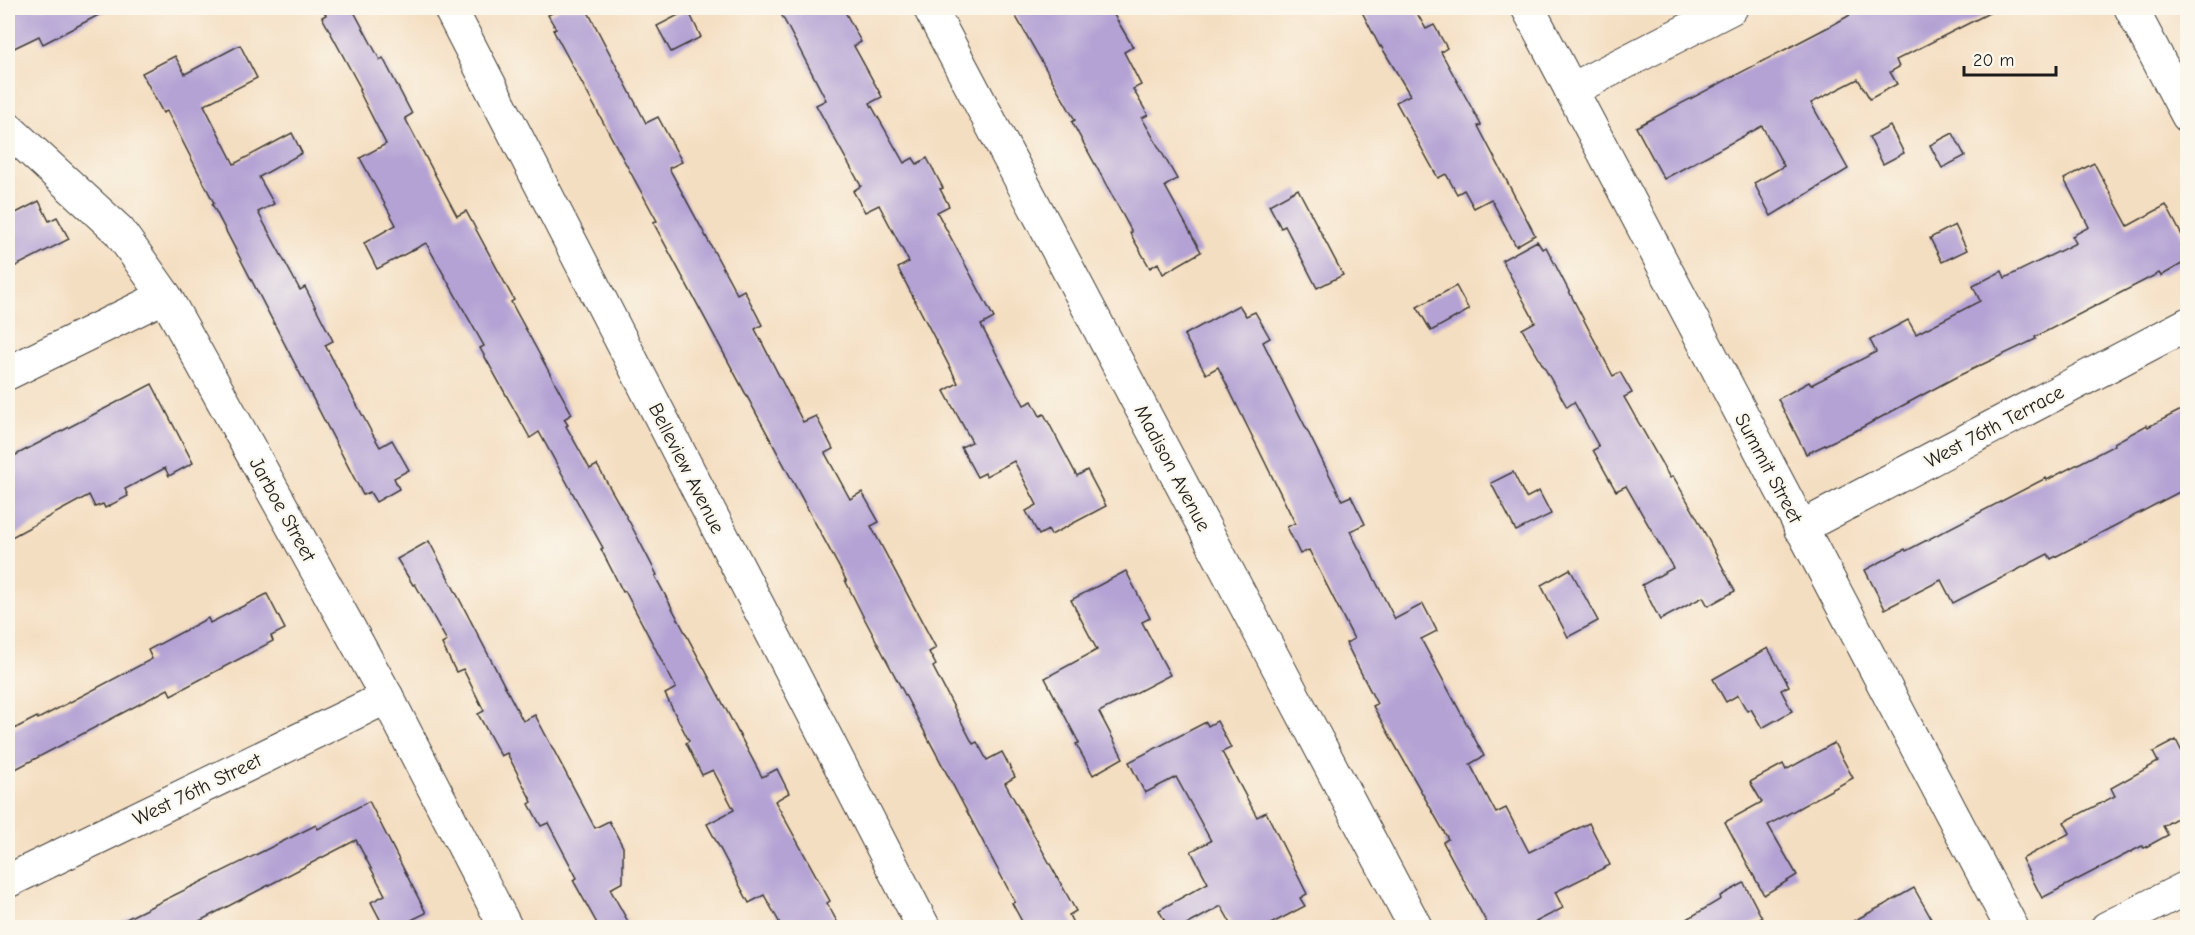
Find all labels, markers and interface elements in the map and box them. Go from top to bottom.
scale bar [1964,39,2056,77]
text: 20 m [1973,50,2014,71]
street label: West 76th Terrace [1921,380,2068,473]
street label: Belleview Avenue [644,399,729,537]
street label: Madison Avenue [1130,401,1216,535]
street label: Summit Street [1730,409,1808,528]
street label: Jarboe Street [245,453,321,566]
street label: West 76th Street [129,748,266,830]

